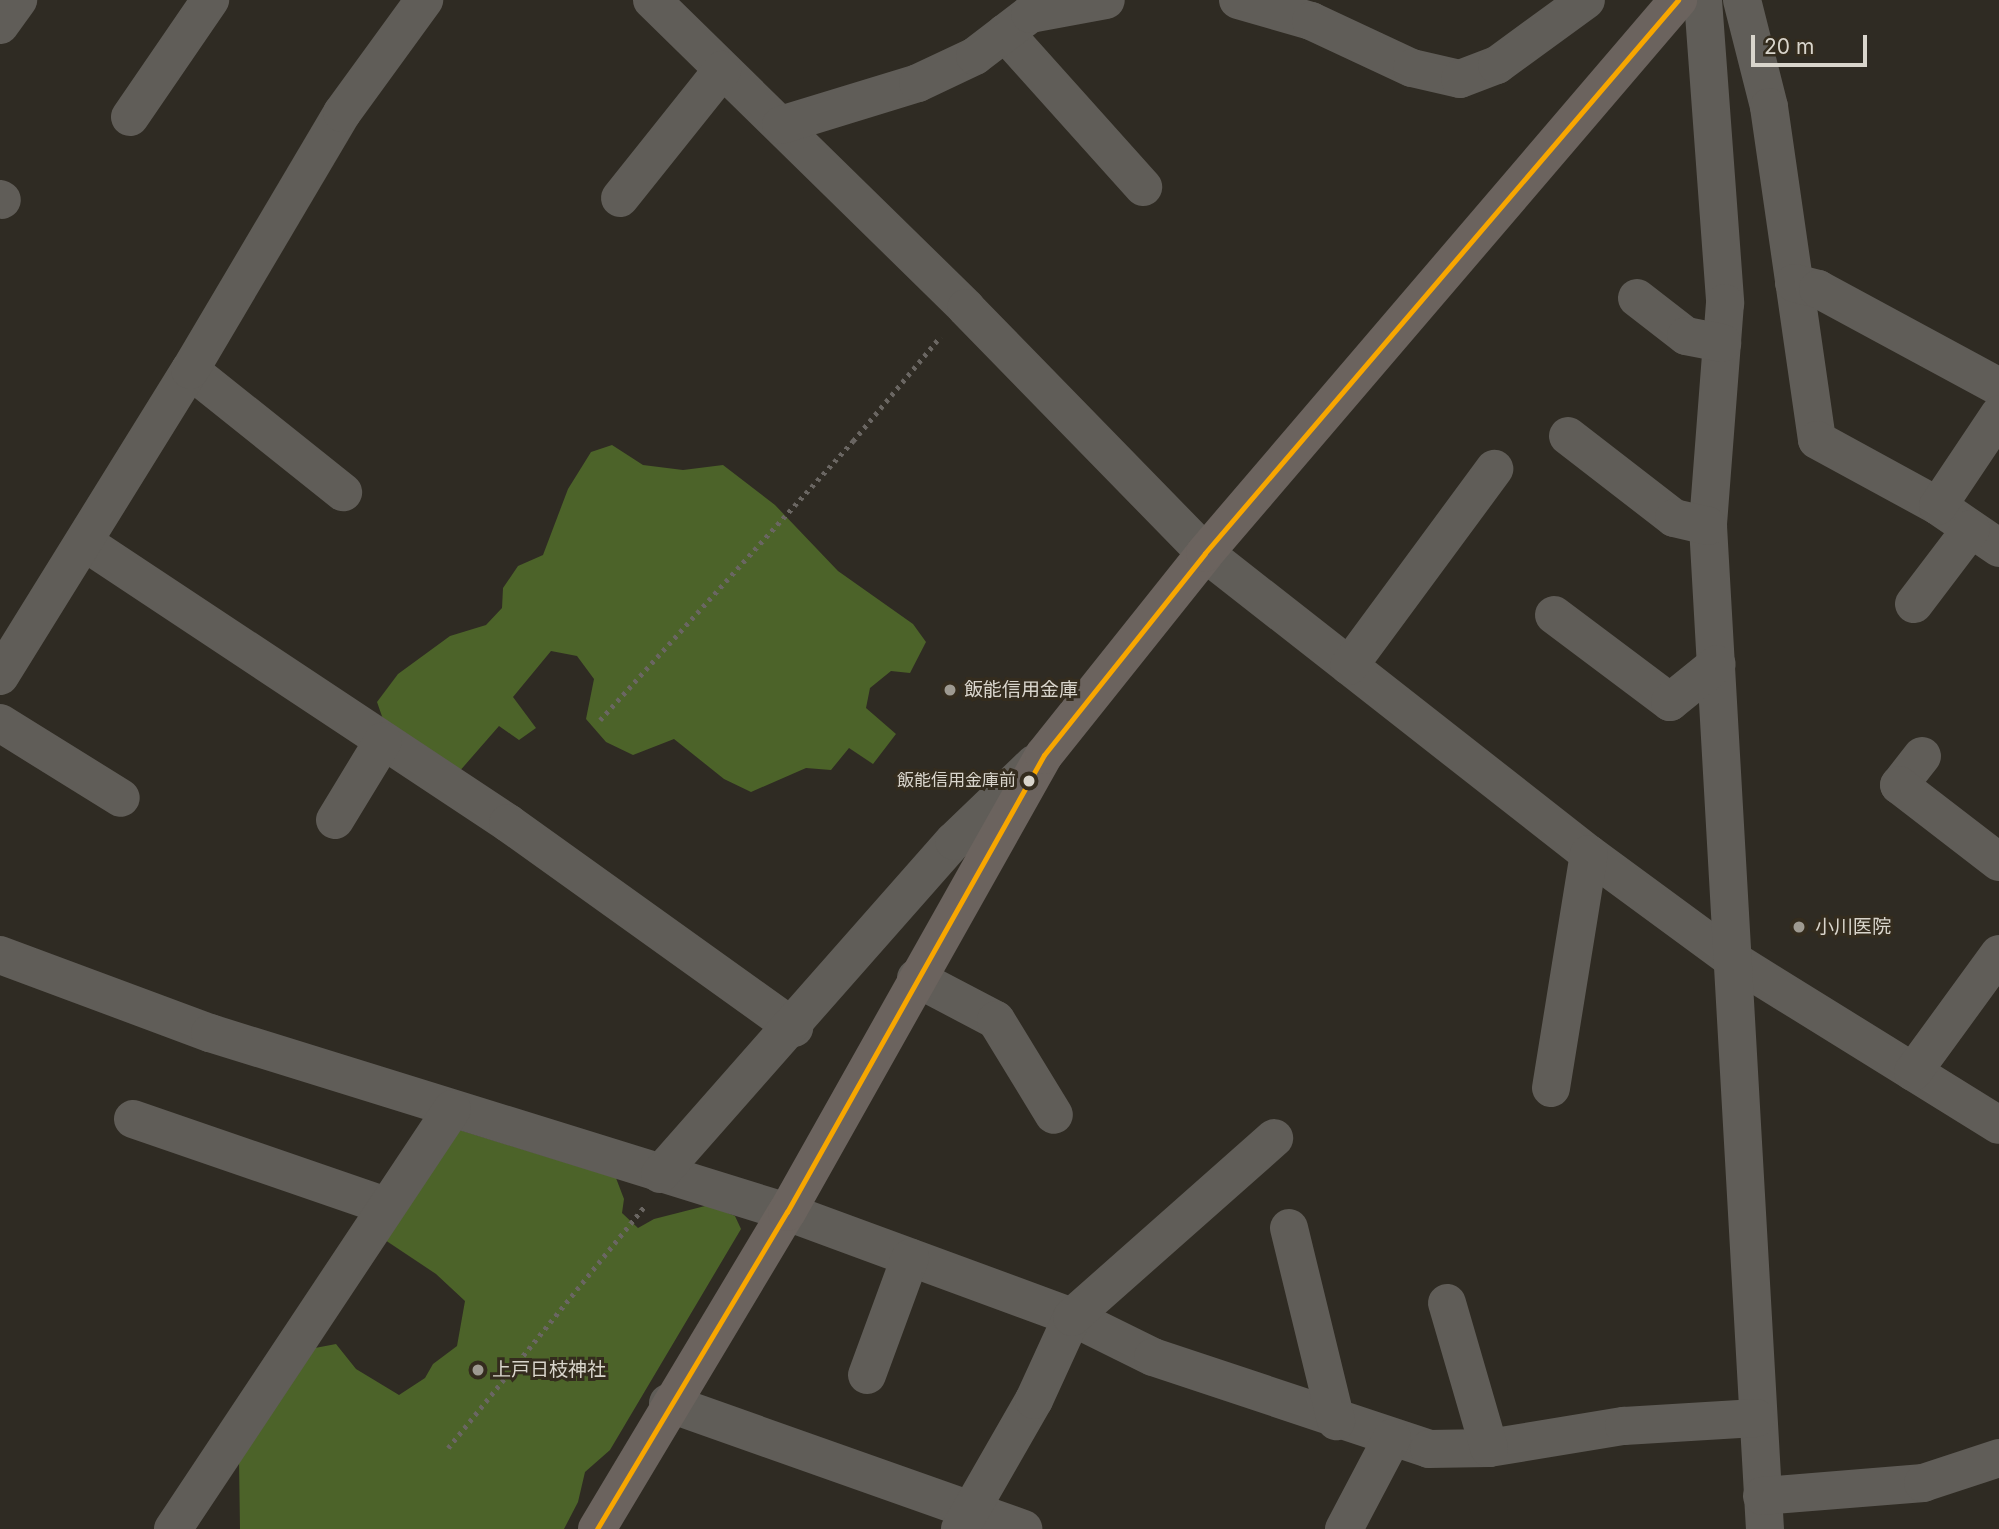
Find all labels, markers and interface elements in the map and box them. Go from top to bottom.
scale bar [1754,21,1870,65]
text: 20 m [1764,34,1814,59]
place label: 飯能信用金庫 [964,679,1078,701]
marker: 飯能信用金庫 [942,682,958,698]
place label: 飯能信用金庫前 [897,771,1016,791]
marker: 飯能信用金庫前 [1022,774,1036,788]
place label: 小川医院 [1815,916,1891,938]
marker: 小川医院 [1789,917,1809,937]
place label: 上戸日枝神社 [492,1359,606,1381]
marker: 上戸日枝神社 [470,1362,486,1378]

